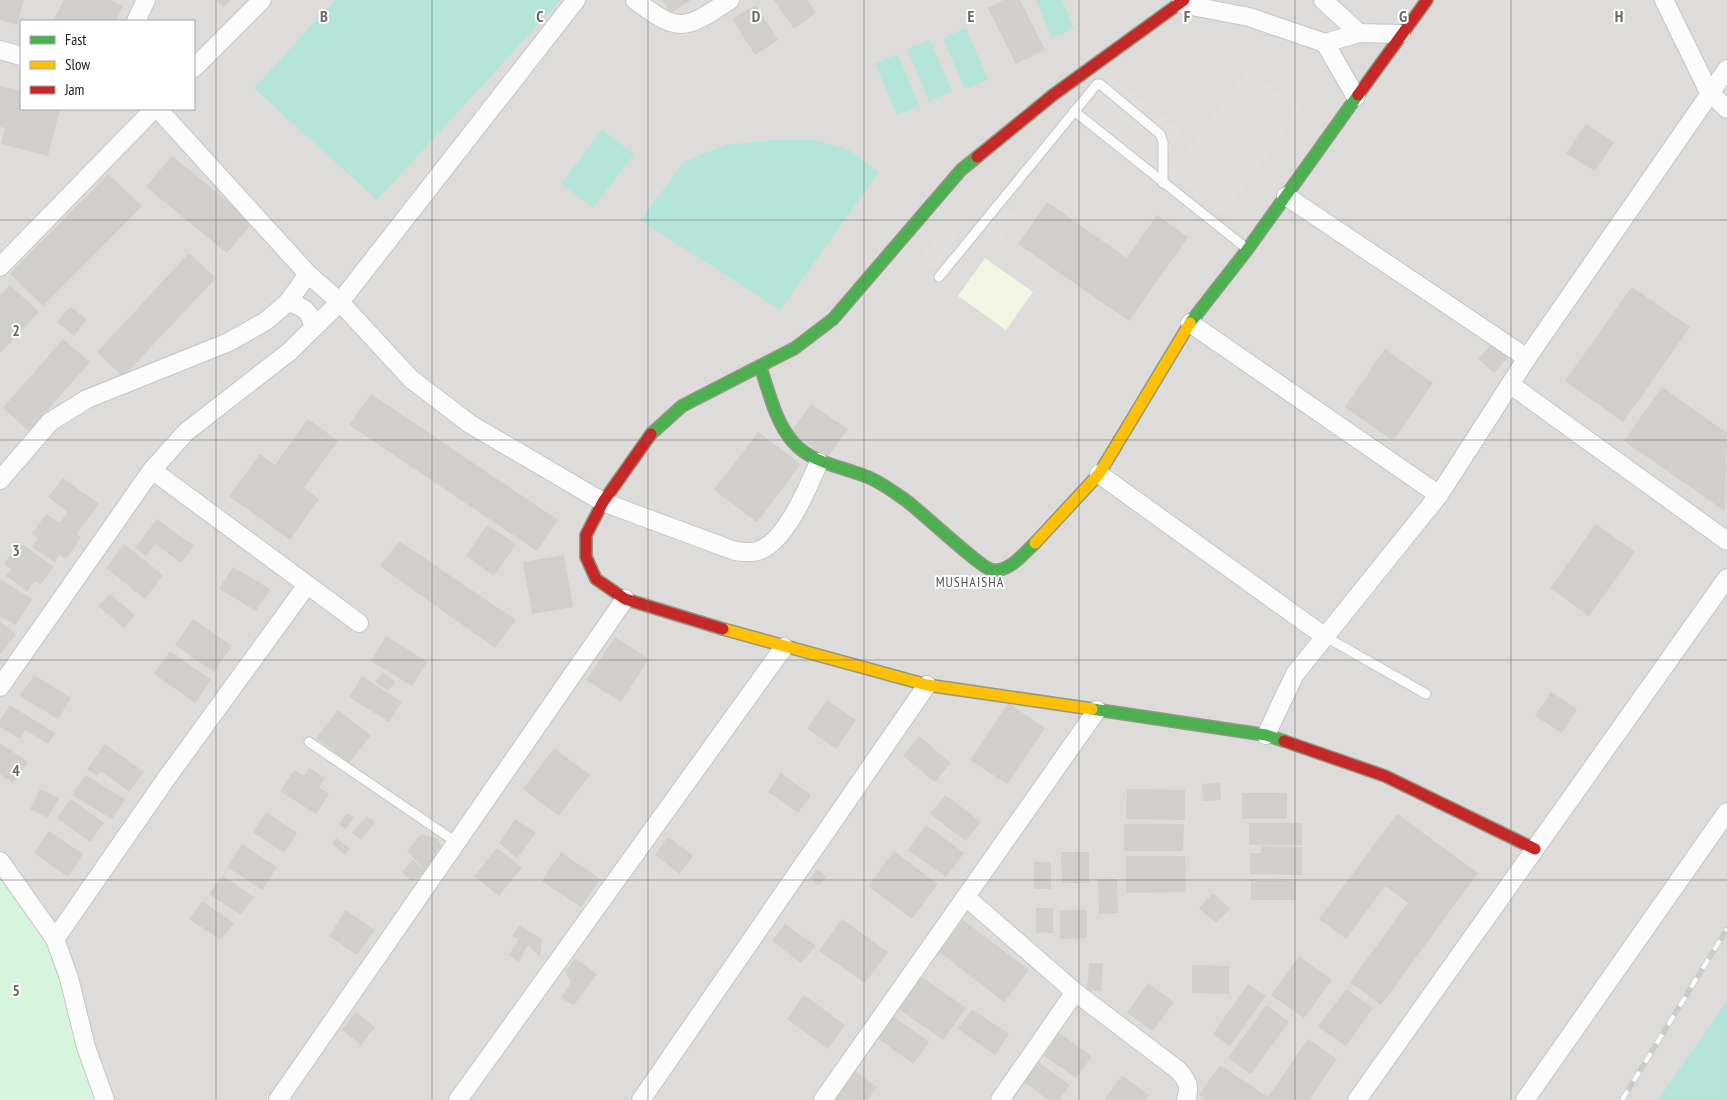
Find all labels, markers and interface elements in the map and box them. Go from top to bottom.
text: B [320,6,328,26]
text: C [536,6,544,26]
text: D [752,6,761,26]
text: E [968,6,975,26]
text: F [1184,6,1191,26]
text: G [1399,6,1407,26]
text: H [1615,6,1623,26]
legend [20,20,195,110]
text: Fast [65,30,86,49]
text: Slow [65,55,90,74]
text: Jam [64,80,84,99]
text: 2 [12,320,20,340]
text: 3 [12,540,20,560]
district label: MUSHAISHA [936,573,1004,591]
text: 4 [12,760,20,780]
text: 5 [12,980,20,1000]

